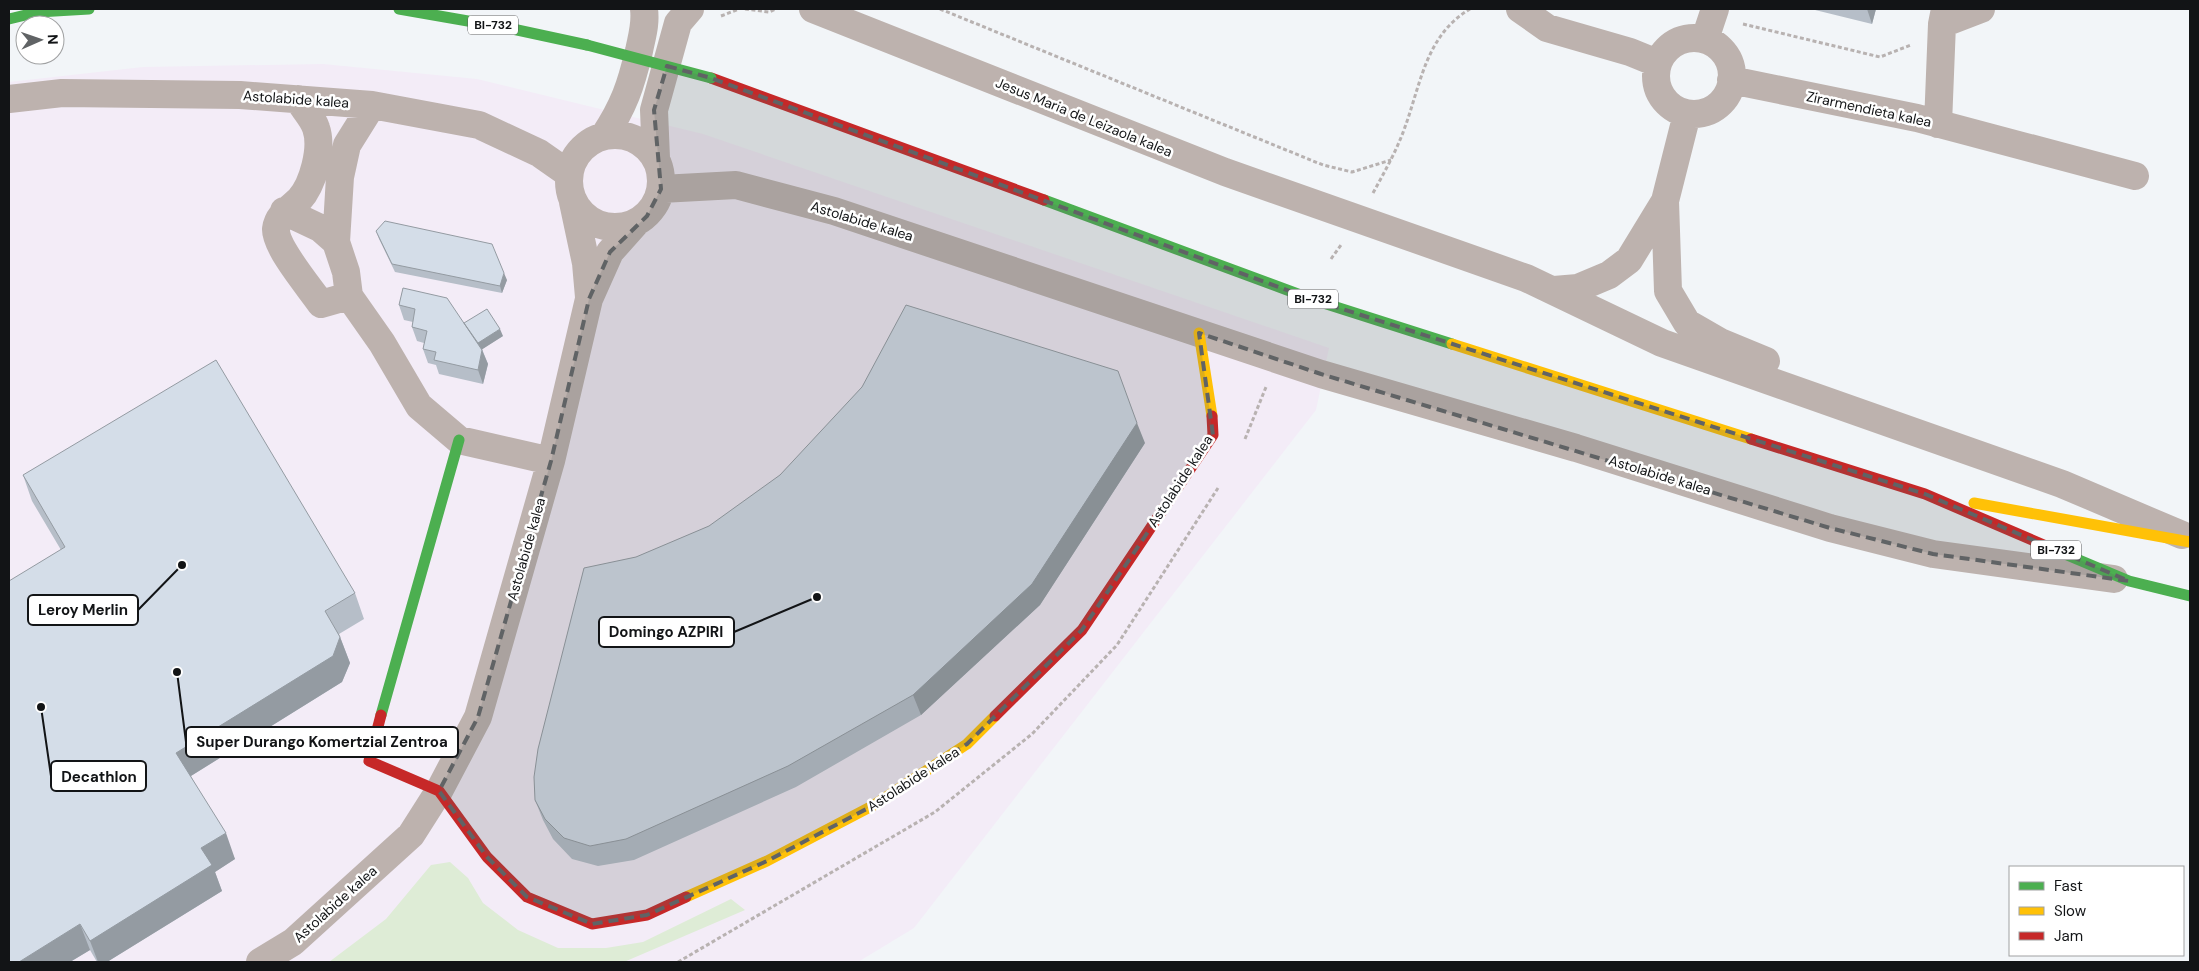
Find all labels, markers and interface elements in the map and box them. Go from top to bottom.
north arrow [15,15,65,65]
road number: BI-732 [468,16,518,34]
text: N [44,34,62,45]
street label: Jesus Maria de Leizaola kalea [993,73,1175,161]
street label: Astolabide kalea [242,86,350,112]
street label: Zirarmendieta kalea [1805,87,1933,131]
street label: Astolabide kalea [809,197,915,245]
road number: BI-732 [1288,290,1338,308]
street label: Astolabide kalea [1144,432,1216,530]
street label: Astolabide kalea [1607,451,1713,499]
street label: Astolabide kalea [503,495,549,603]
road number: BI-732 [2031,540,2081,560]
callout: Leroy Merlin [28,595,138,625]
text: Leroy Merlin [38,600,128,620]
callout: Domingo AZPIRI [599,617,734,647]
text: Domingo AZPIRI [609,622,723,642]
callout: Super Durango Komertzial Zentroa [186,727,458,757]
text: Super Durango Komertzial Zentroa [196,732,448,752]
street label: Astolabide kalea [864,743,962,815]
callout: Decathlon [51,761,146,791]
text: Decathlon [61,767,137,787]
street label: Astolabide kalea [290,862,380,946]
legend [2009,866,2184,956]
text: Fast [2054,876,2083,896]
text: Slow [2054,901,2087,921]
text: Jam [2054,926,2083,946]

